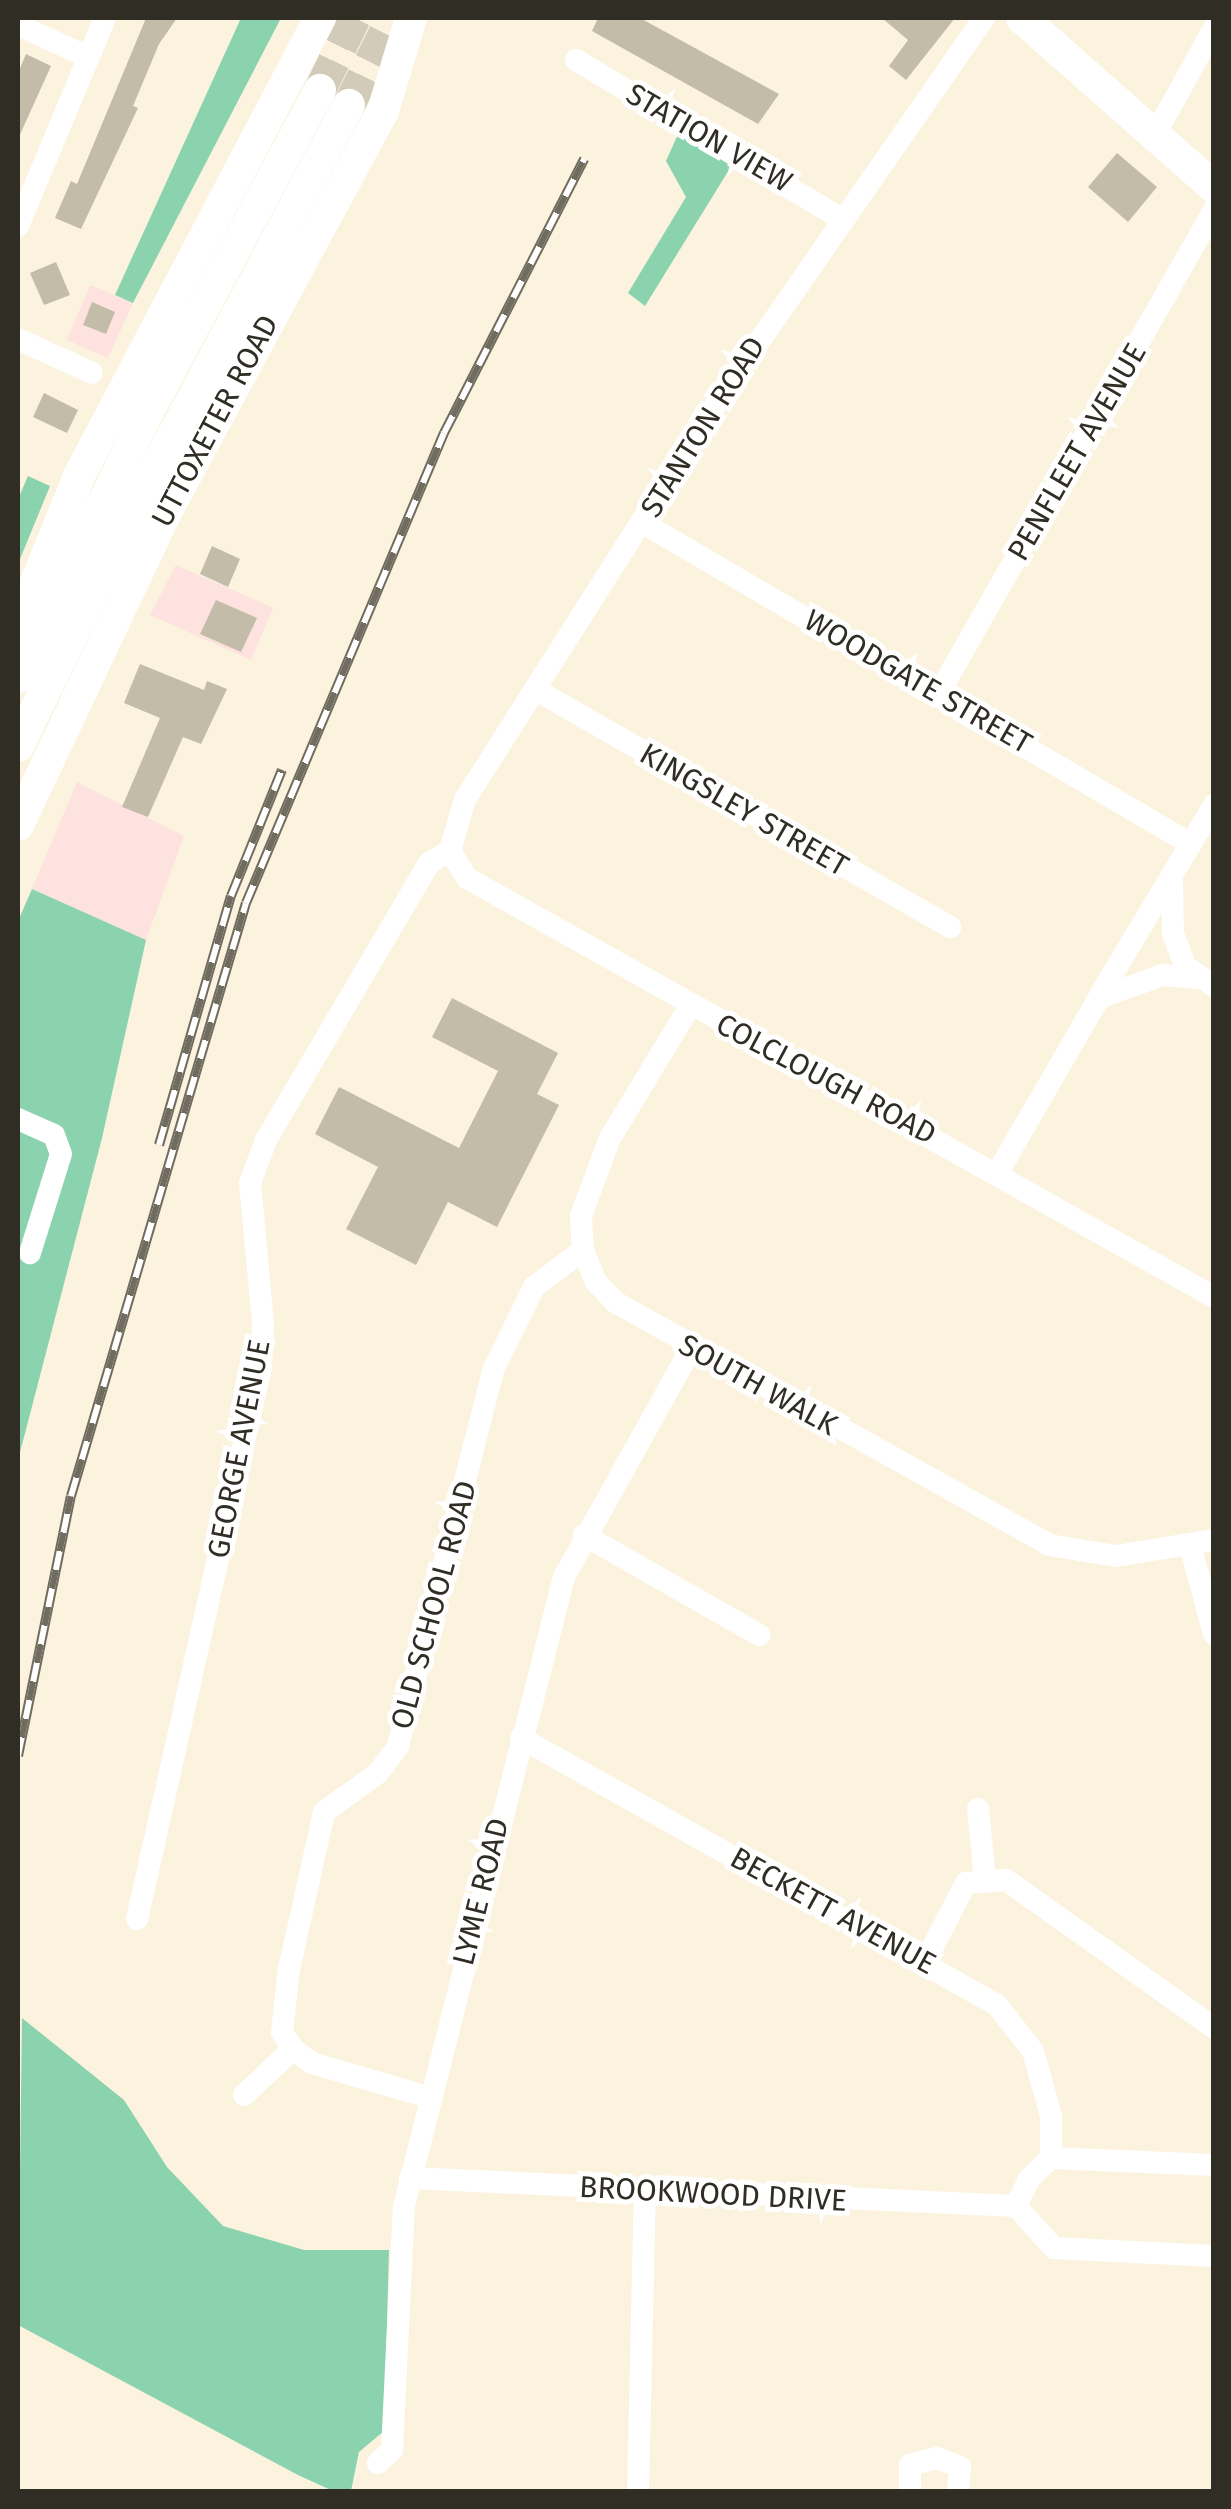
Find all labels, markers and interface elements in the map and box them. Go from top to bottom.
street label: STATION VIEW [620,76,798,200]
street label: UTTOXETER ROAD [144,309,286,533]
street label: STANTON ROAD [633,330,773,524]
street label: PENFLEET AVENUE [1000,337,1154,567]
street label: WOODGATE STREET [798,602,1038,762]
street label: KINGSLEY STREET [633,736,855,884]
street label: COLCLOUGH ROAD [710,1006,942,1152]
street label: SOUTH WALK [673,1327,843,1443]
street label: GEORGE AVENUE [200,1337,278,1561]
street label: OLD SCHOOL ROAD [384,1477,484,1733]
street label: LYME ROAD [445,1815,517,1969]
street label: BECKETT AVENUE [724,1840,942,1982]
street label: BROOKWOOD DRIVE [578,2169,848,2219]

